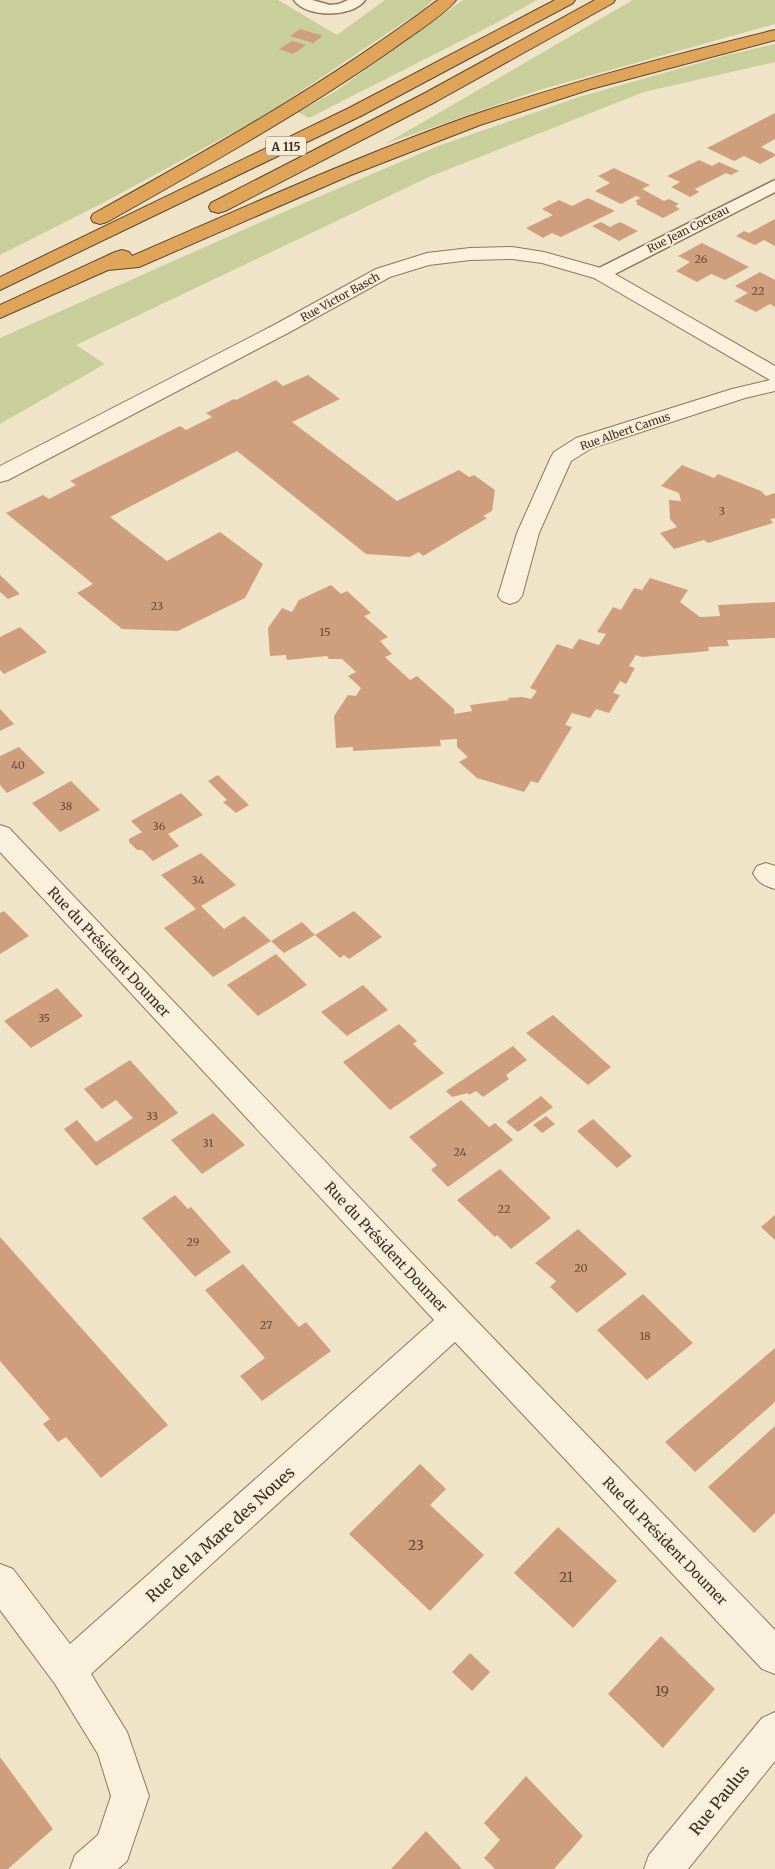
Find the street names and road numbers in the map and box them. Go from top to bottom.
road number: A 115 [266,136,306,156]
street label: Rue Jean Cocteau [645,202,731,256]
street label: Rue Victor Basch [298,269,383,325]
street label: Rue Albert Camus [578,409,672,453]
street label: Rue du Président Doumer [44,883,174,1021]
street label: Rue du Président Doumer [321,1178,451,1316]
street label: Rue de la Mare des Noues [141,1462,299,1606]
street label: Rue du Président Doumer [599,1473,731,1609]
street label: Rue Paulus [685,1761,753,1839]

